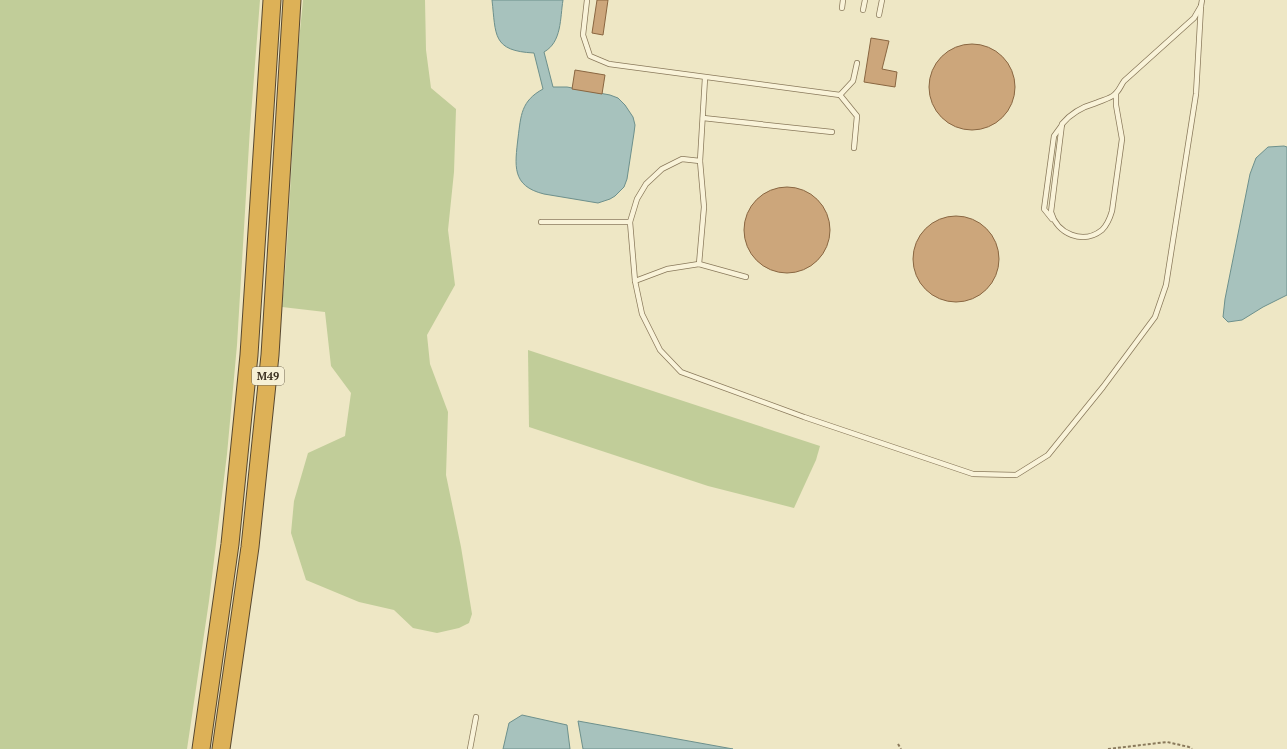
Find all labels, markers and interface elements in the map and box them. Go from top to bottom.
road number: M49 [252,367,284,385]

